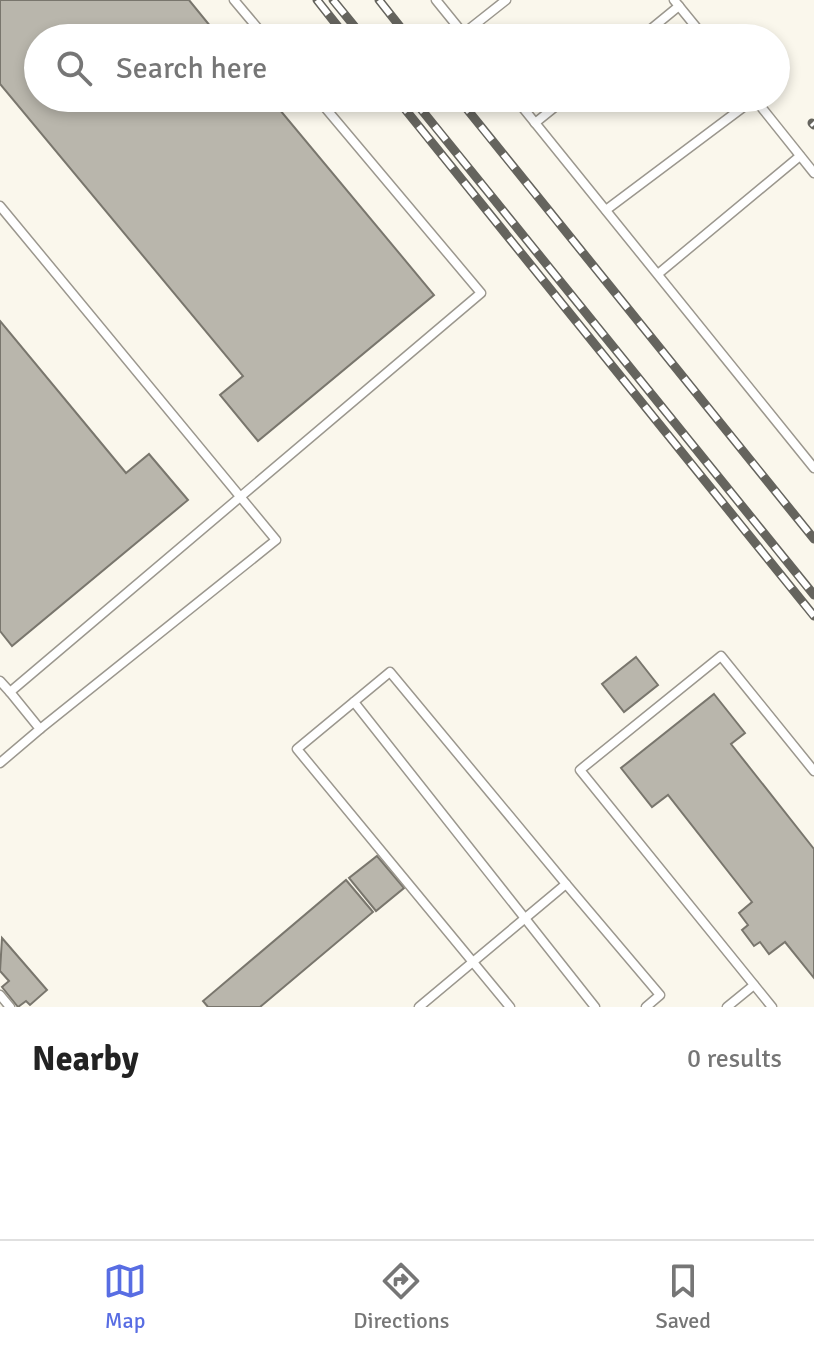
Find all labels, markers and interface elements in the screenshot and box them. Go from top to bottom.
search box [24,24,790,112]
icon: search [52,46,96,90]
text: Search here [116,50,267,87]
text: Nearby [32,1038,139,1080]
text: 0 results [687,1043,782,1075]
tab: Map [103,1259,147,1334]
tab: Directions [353,1259,449,1334]
tab: Saved [656,1259,711,1334]

